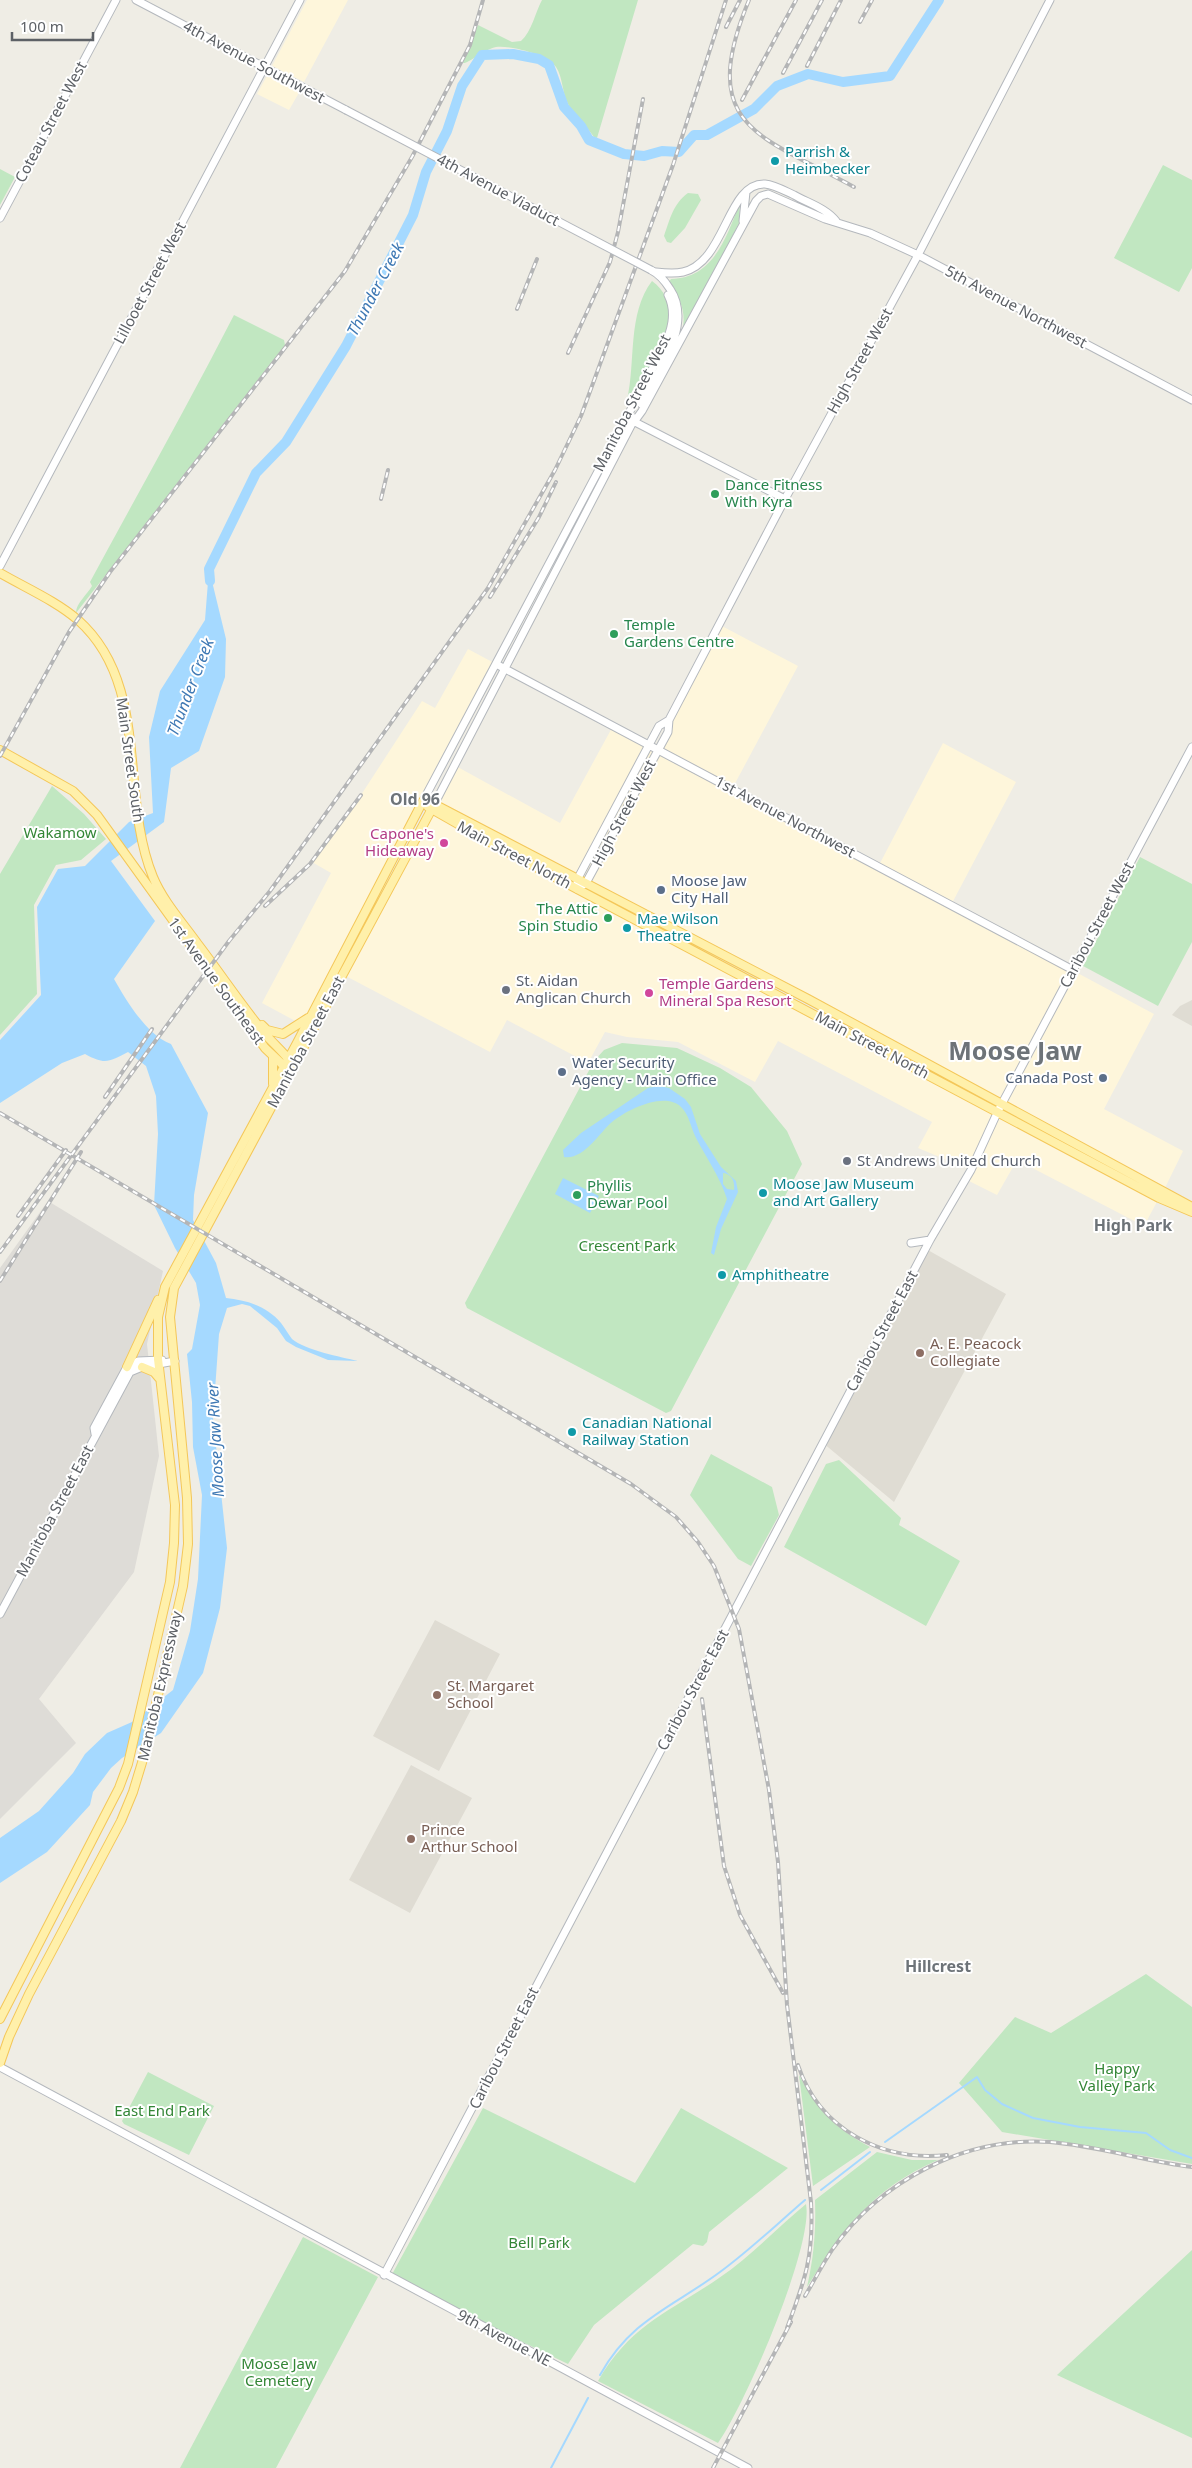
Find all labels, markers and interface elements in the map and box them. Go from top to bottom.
scale bar [12,10,94,42]
street label: 4th Avenue Southwest [180,15,329,107]
text: 100 m [20,16,64,36]
street label: Coteau Street West [10,57,91,186]
place label: Parrish & Heimbecker [785,141,870,178]
street label: 4th Avenue Viaduct [434,148,564,230]
marker: Parrish & Heimbecker [769,155,781,167]
street label: Lillooet Street West [108,217,190,347]
water label: Thunder Creek [341,237,409,340]
street label: 5th Avenue Northwest [942,260,1091,352]
street label: High Street West [822,304,897,417]
street label: Manitoba Street West [588,330,675,475]
place label: Dance Fitness With Kyra [725,474,822,511]
marker: Dance Fitness With Kyra [709,488,721,500]
place label: Temple Gardens Centre [624,614,734,651]
marker: Temple Gardens Centre [608,628,620,640]
water label: Thunder Creek [161,634,219,739]
street label: Main Street South [112,696,150,824]
street label: High Street West [587,755,660,869]
street label: 1st Avenue Northwest [712,771,859,862]
district label: Old 96 [390,788,440,810]
street label: Main Street North [454,816,575,893]
park label: Wakamow [23,822,97,842]
place label: Capone's Hideaway [365,823,434,860]
marker: Capone's Hideaway [438,837,450,849]
street label: Caribou Street West [1054,858,1138,991]
place label: Moose Jaw City Hall [671,870,747,907]
marker: Moose Jaw City Hall [655,884,667,896]
place label: The Attic Spin Studio [518,898,598,935]
place label: Mae Wilson Theatre [637,908,719,945]
marker: The Attic Spin Studio [602,912,614,924]
street label: 1st Avenue Southeast [164,913,270,1048]
marker: Mae Wilson Theatre [621,922,633,934]
place label: St. Aidan Anglican Church [516,970,631,1007]
street label: Manitoba Street East [262,972,349,1111]
place label: Temple Gardens Mineral Spa Resort [659,973,792,1010]
marker: St. Aidan Anglican Church [500,984,512,996]
marker: Temple Gardens Mineral Spa Resort [643,987,655,999]
street label: Main Street North [812,1006,933,1083]
district label: Moose Jaw [948,1033,1082,1067]
place label: Water Security Agency - Main Office [572,1052,717,1089]
marker: Water Security Agency - Main Office [556,1066,568,1078]
place label: Canada Post [1005,1067,1094,1087]
marker: Canada Post [1097,1072,1109,1084]
place label: St Andrews United Church [857,1150,1041,1170]
marker: St Andrews United Church [841,1155,853,1167]
place label: Moose Jaw Museum and Art Gallery [773,1173,914,1210]
place label: Phyllis Dewar Pool [587,1175,668,1212]
marker: Moose Jaw Museum and Art Gallery [757,1187,769,1199]
marker: Phyllis Dewar Pool [571,1189,583,1201]
district label: High Park [1094,1214,1172,1236]
park label: Crescent Park [579,1235,675,1255]
place label: Amphitheatre [732,1264,829,1284]
street label: Caribou Street East [841,1266,922,1395]
marker: Amphitheatre [716,1269,728,1281]
place label: A. E. Peacock Collegiate [930,1333,1021,1370]
marker: A. E. Peacock Collegiate [914,1347,926,1359]
water label: Moose Jaw River [201,1381,229,1498]
place label: Canadian National Railway Station [582,1412,712,1449]
marker: Canadian National Railway Station [566,1426,578,1438]
street label: Manitoba Street East [11,1441,98,1580]
street label: Manitoba Expressway [132,1609,186,1763]
street label: Caribou Street East [652,1625,733,1754]
place label: St. Margaret School [447,1675,535,1712]
marker: St. Margaret School [431,1689,443,1701]
place label: Prince Arthur School [421,1819,518,1856]
marker: Prince Arthur School [405,1833,417,1845]
district label: Hillcrest [905,1955,971,1977]
street label: Caribou Street East [464,1983,543,2112]
park label: Happy Valley Park [1079,2058,1155,2095]
park label: East End Park [114,2100,210,2120]
park label: Bell Park [508,2232,570,2252]
street label: 9th Avenue NE [454,2304,555,2370]
park label: Moose Jaw Cemetery [241,2353,317,2390]

